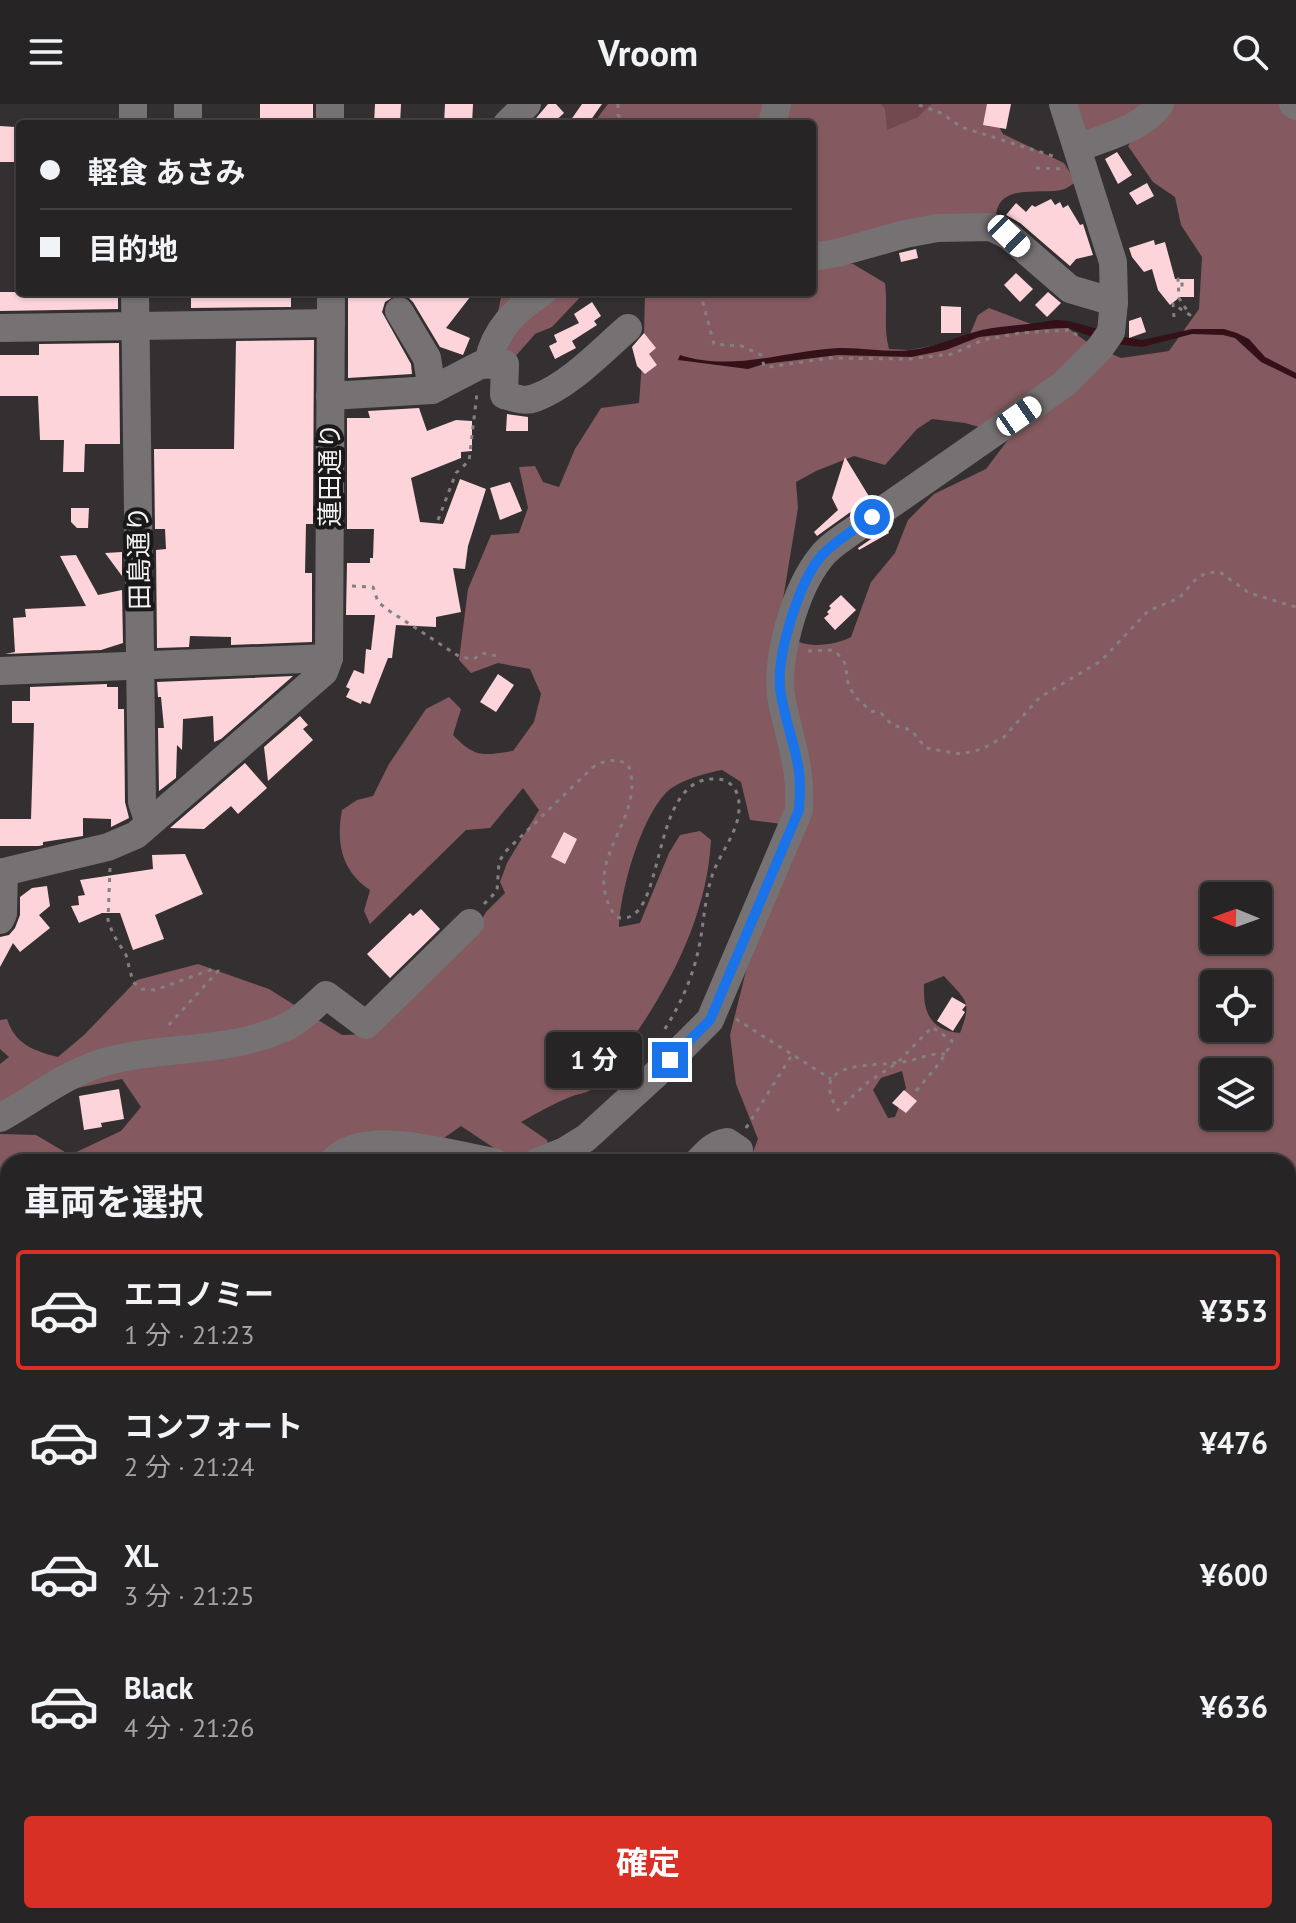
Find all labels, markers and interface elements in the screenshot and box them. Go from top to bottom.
text: Vroom [598,29,698,76]
icon: menu [24,30,68,74]
icon: search [1228,30,1272,74]
text: 軽食 あさみ [88,152,246,191]
car [983,211,1035,261]
text: 目的地 [88,229,178,268]
car [992,392,1046,440]
street label: 蓮田通り [313,423,346,527]
route start [854,499,890,535]
street label: 田島通り [121,506,156,610]
north arrow [1200,882,1272,954]
map controls [1200,882,1272,1130]
button: locate [1200,970,1272,1042]
callout: 1 分 [546,1032,642,1088]
route end [652,1042,688,1078]
text: 1 分 [570,1043,618,1076]
button: layers [1200,1058,1272,1130]
text: 車両を選択 [24,1178,204,1225]
icon: car [28,1274,100,1346]
text: エコノミー [124,1274,274,1313]
text: ¥353 [1200,1291,1268,1330]
text: 1 分 · 21:23 [124,1318,254,1351]
icon: car [28,1406,100,1478]
text: コンフォート [124,1406,303,1445]
text: ¥476 [1200,1423,1268,1462]
text: 2 分 · 21:24 [124,1450,254,1483]
text: XL [124,1536,158,1575]
icon: car [28,1538,100,1610]
text: ¥600 [1200,1555,1268,1594]
text: 3 分 · 21:25 [124,1579,254,1612]
text: Black [124,1668,193,1707]
icon: car [28,1670,100,1742]
text: ¥636 [1200,1687,1268,1726]
text: 4 分 · 21:26 [124,1711,254,1744]
button: 確定 [24,1816,1272,1908]

